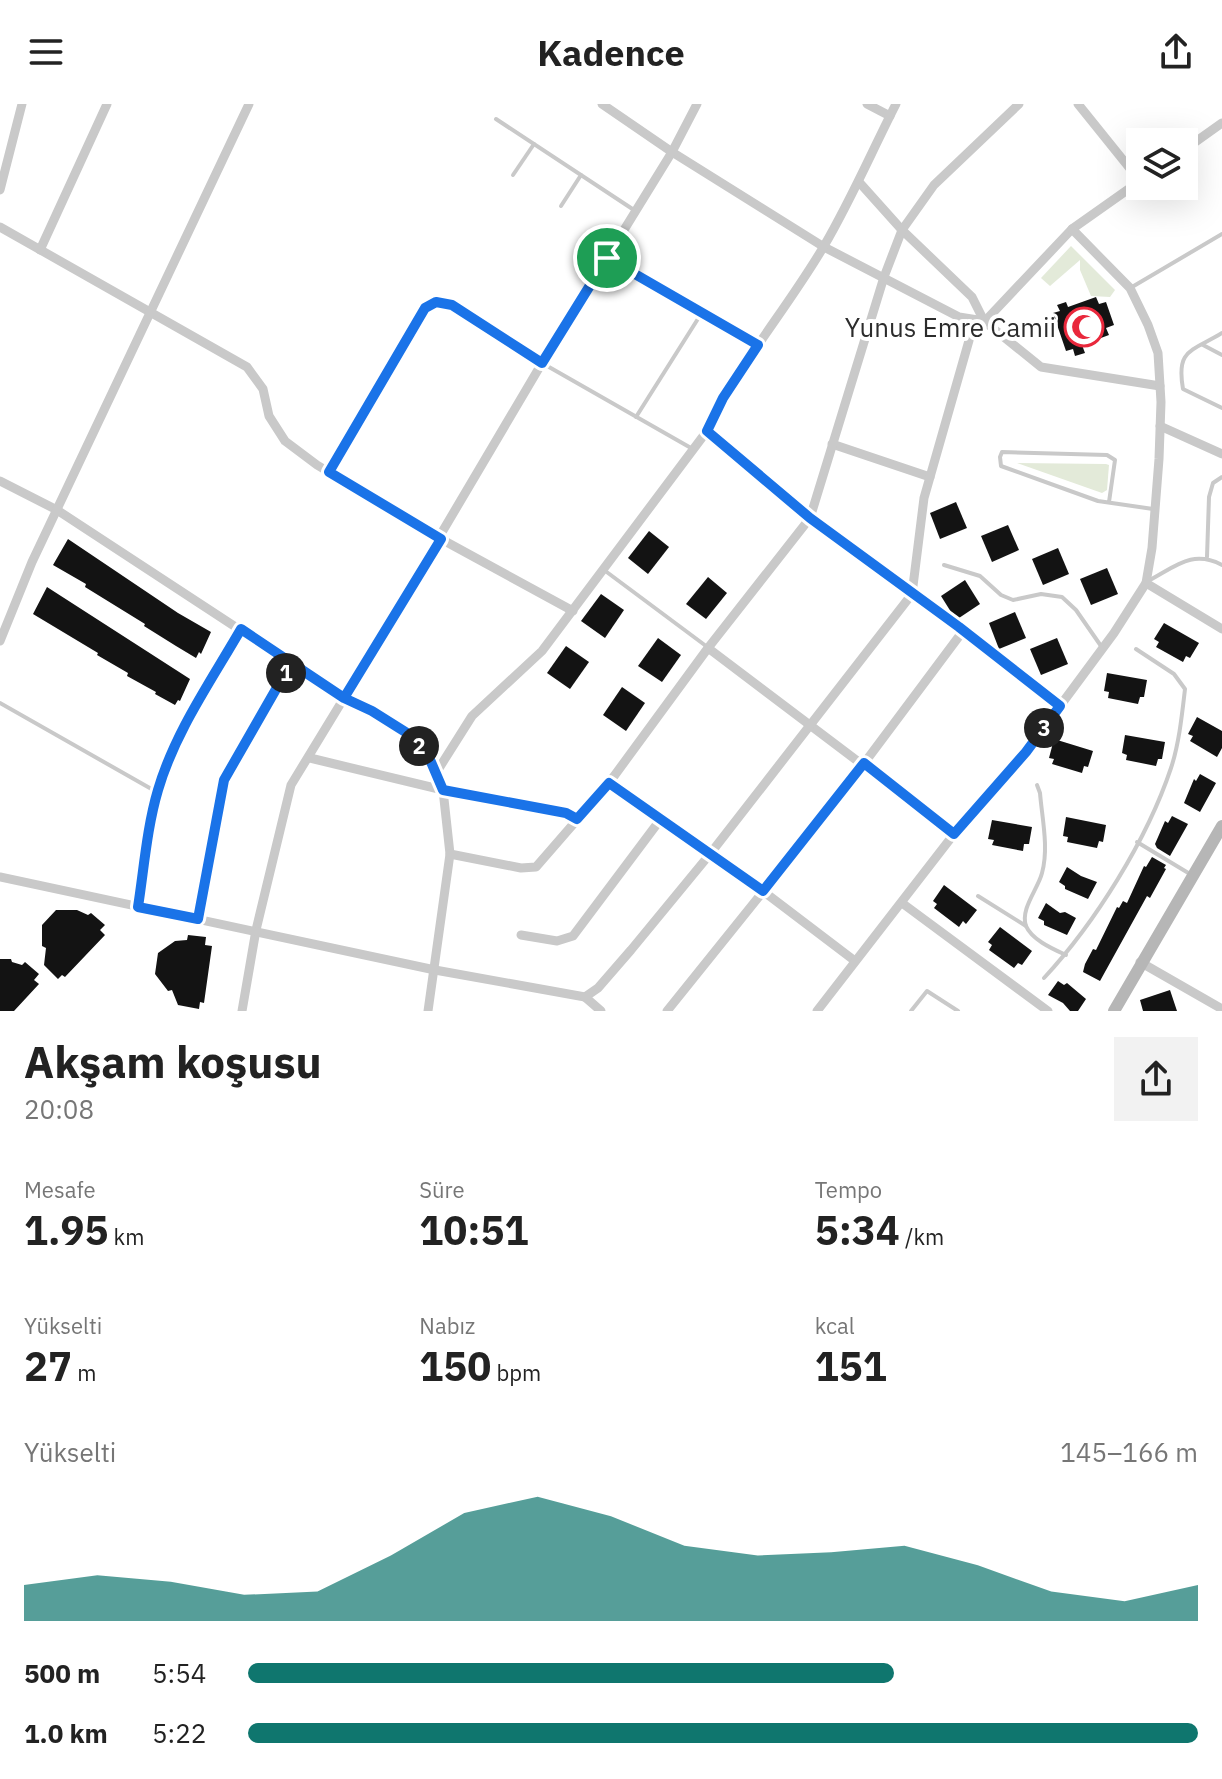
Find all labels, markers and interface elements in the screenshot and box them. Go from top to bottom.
text: Kadence [537,29,685,76]
icon: menu [24,30,68,74]
icon: share [1154,30,1198,74]
map controls [1126,128,1198,200]
button: layers [1126,128,1198,200]
pin [573,224,641,292]
icon: arrive [585,236,629,280]
mosque icon: Yunus Emre Camii [1063,306,1105,348]
place label: Yunus Emre Camii [845,310,1056,344]
pin: 1 [266,653,306,693]
text: 1 [279,658,293,687]
pin: 3 [1024,708,1064,748]
text: 3 [1037,713,1051,742]
pin: 2 [399,726,439,766]
text: 2 [412,731,426,760]
text: Akşam koşusu [24,1033,322,1090]
button: share [1114,1037,1198,1121]
text: 20:08 [24,1092,94,1126]
text: Mesafe [24,1175,96,1204]
text: Süre [419,1175,465,1204]
text: Tempo [815,1175,882,1204]
text: 1.95 [24,1204,108,1256]
text: 10:51 [419,1204,529,1256]
text: 5:34 [815,1204,900,1256]
text: km [108,1222,144,1251]
text: /km [900,1222,944,1251]
text: Yükselti [24,1311,102,1340]
text: Nabız [419,1311,475,1340]
text: kcal [815,1311,855,1340]
text: 27 [24,1340,72,1392]
text: 150 [419,1340,491,1392]
text: 151 [815,1340,887,1392]
text: m [72,1358,96,1387]
text: bpm [491,1358,541,1387]
text: Yükselti [24,1435,116,1469]
text: 145–166 m [1060,1435,1198,1469]
text: 500 m [24,1656,100,1690]
text: 5:54 [152,1656,206,1690]
text: 1.0 km [24,1716,108,1750]
text: 5:22 [152,1716,206,1750]

